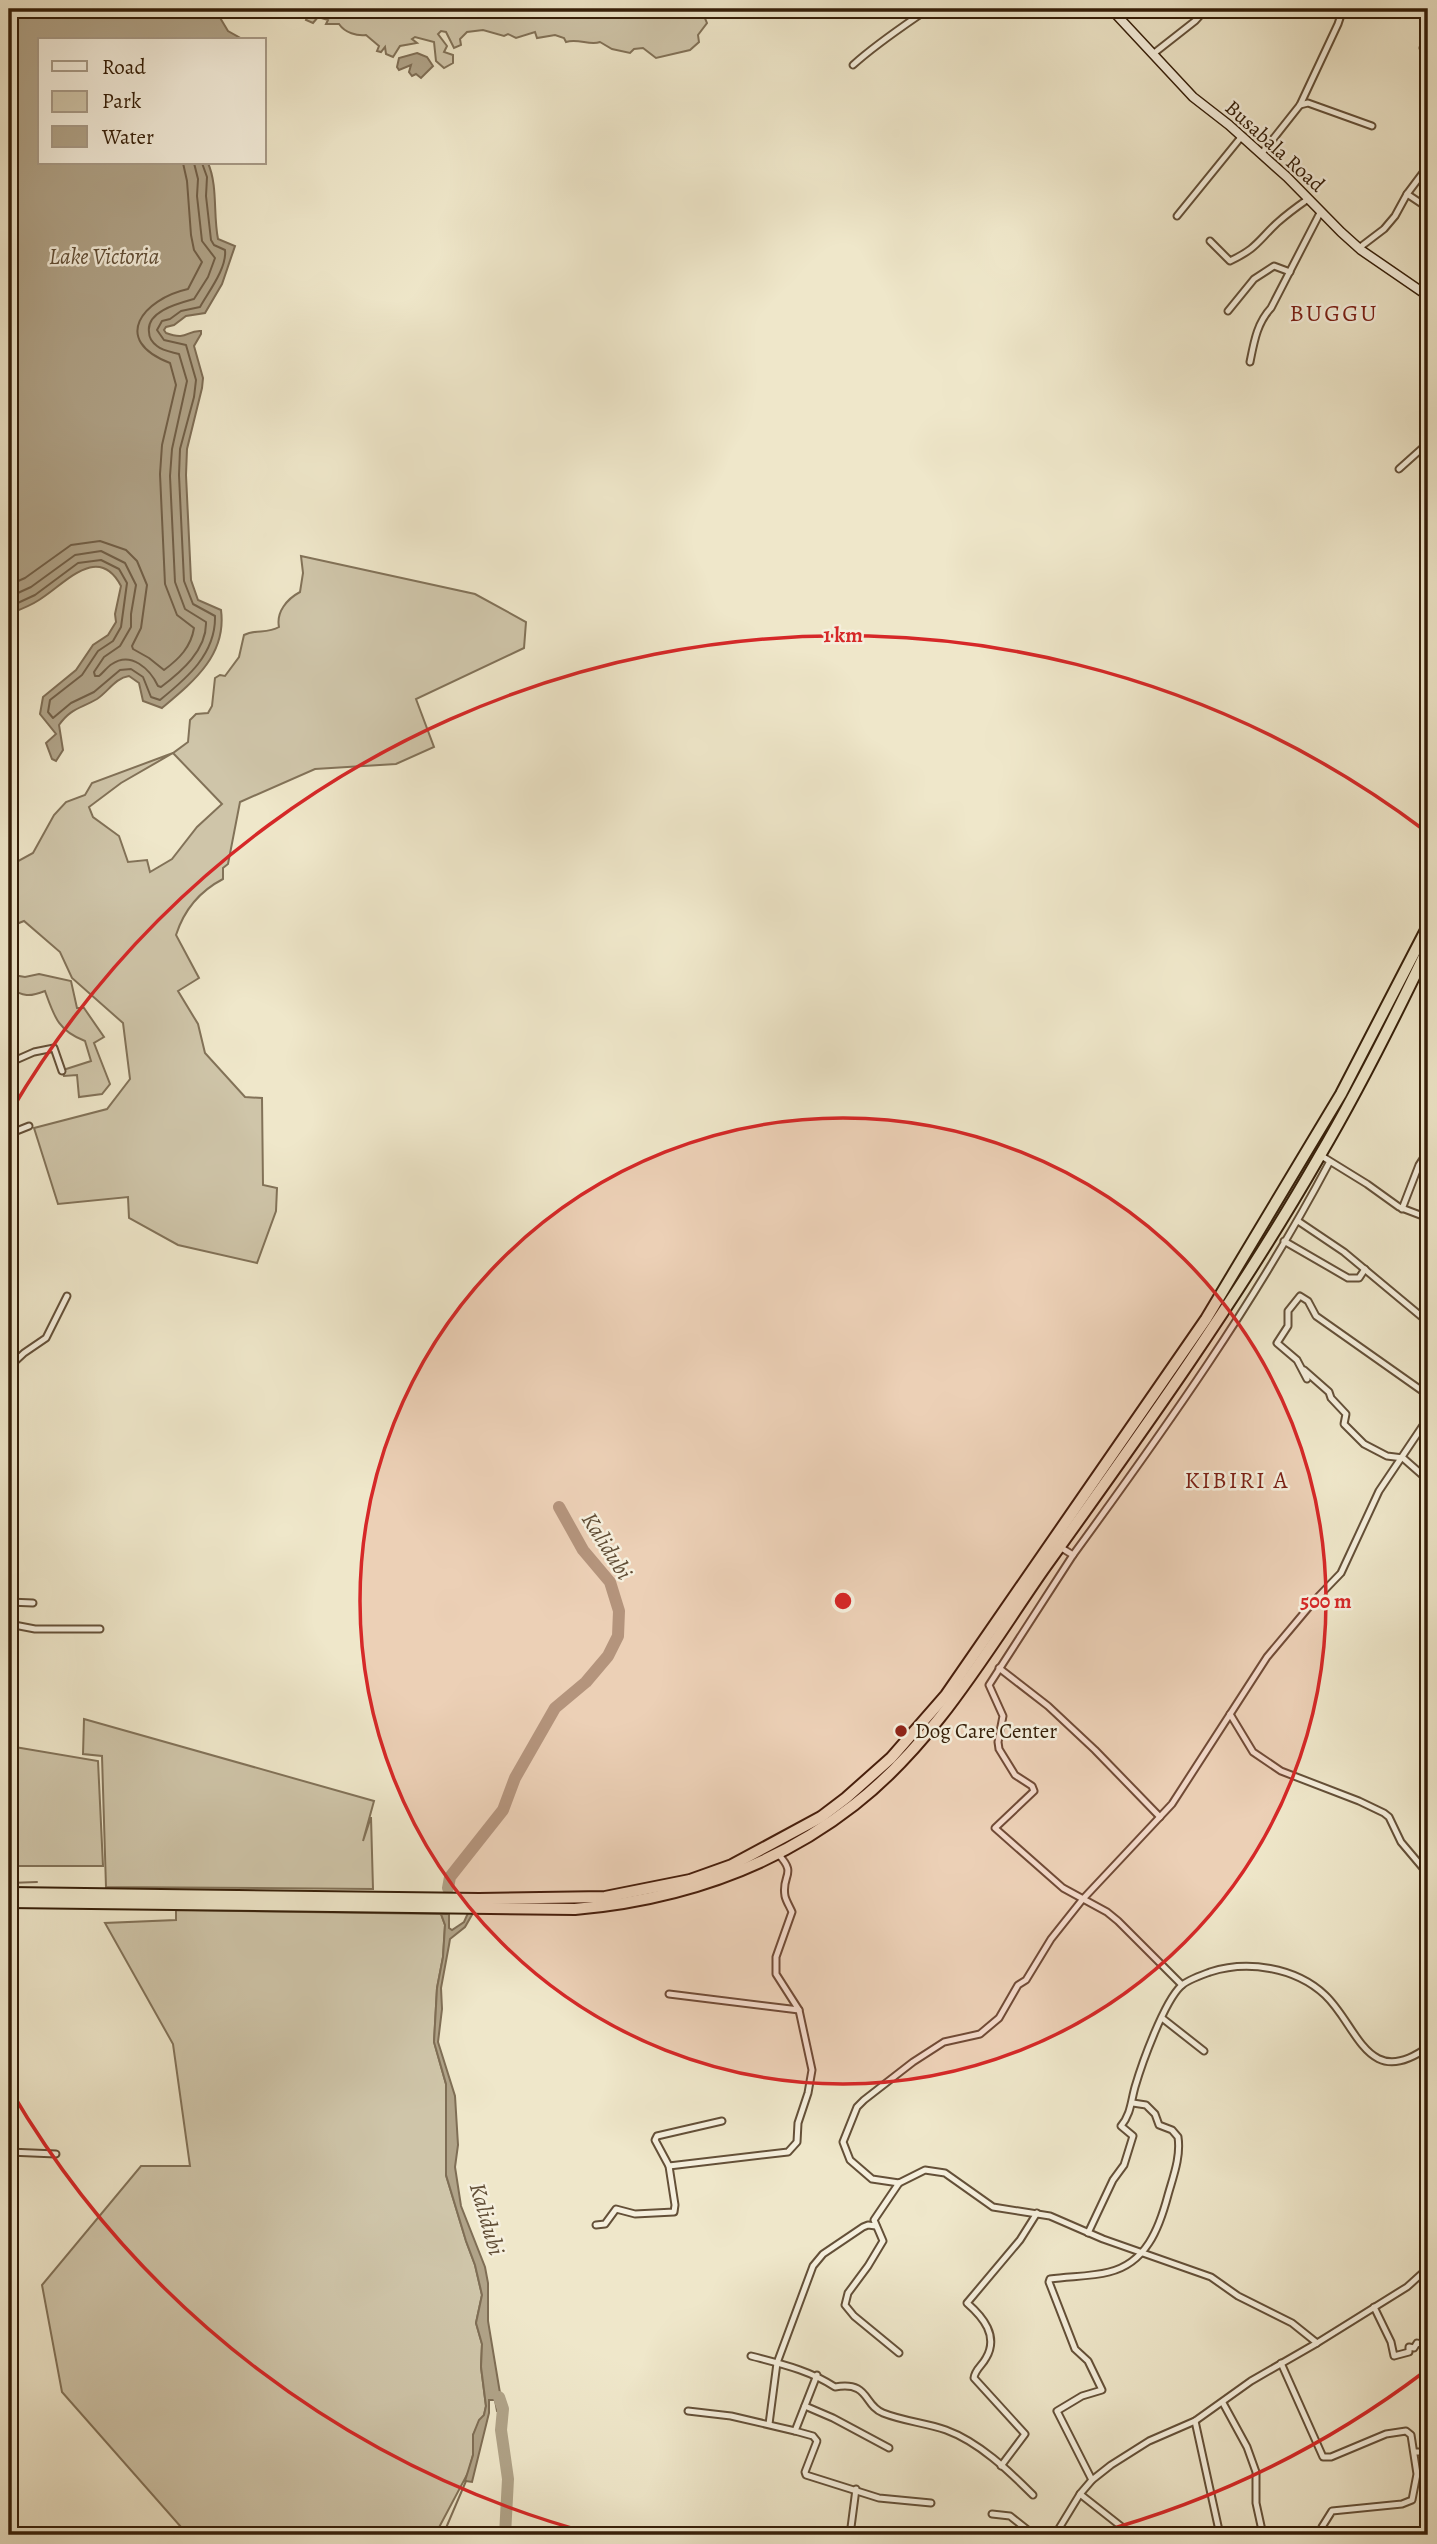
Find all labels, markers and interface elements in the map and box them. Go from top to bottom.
legend [38,38,266,164]
text: Road [102,53,146,81]
text: Park [102,87,142,115]
street label: Busabala Road [1219,94,1331,199]
text: Water [101,123,154,151]
water label: Lake Victoria [49,241,160,272]
district label: BUGGU [1289,297,1379,329]
text: 1 km [823,621,863,649]
district label: KIBIRI A [1185,1464,1289,1496]
water label: Kalidubi [574,1506,640,1586]
text: 500 m [1300,1587,1352,1615]
centre of rings [831,1589,855,1613]
place label: Dog Care Center [915,1717,1057,1745]
marker: Dog Care Center [893,1723,909,1739]
water label: Kalidubi [462,2179,512,2259]

